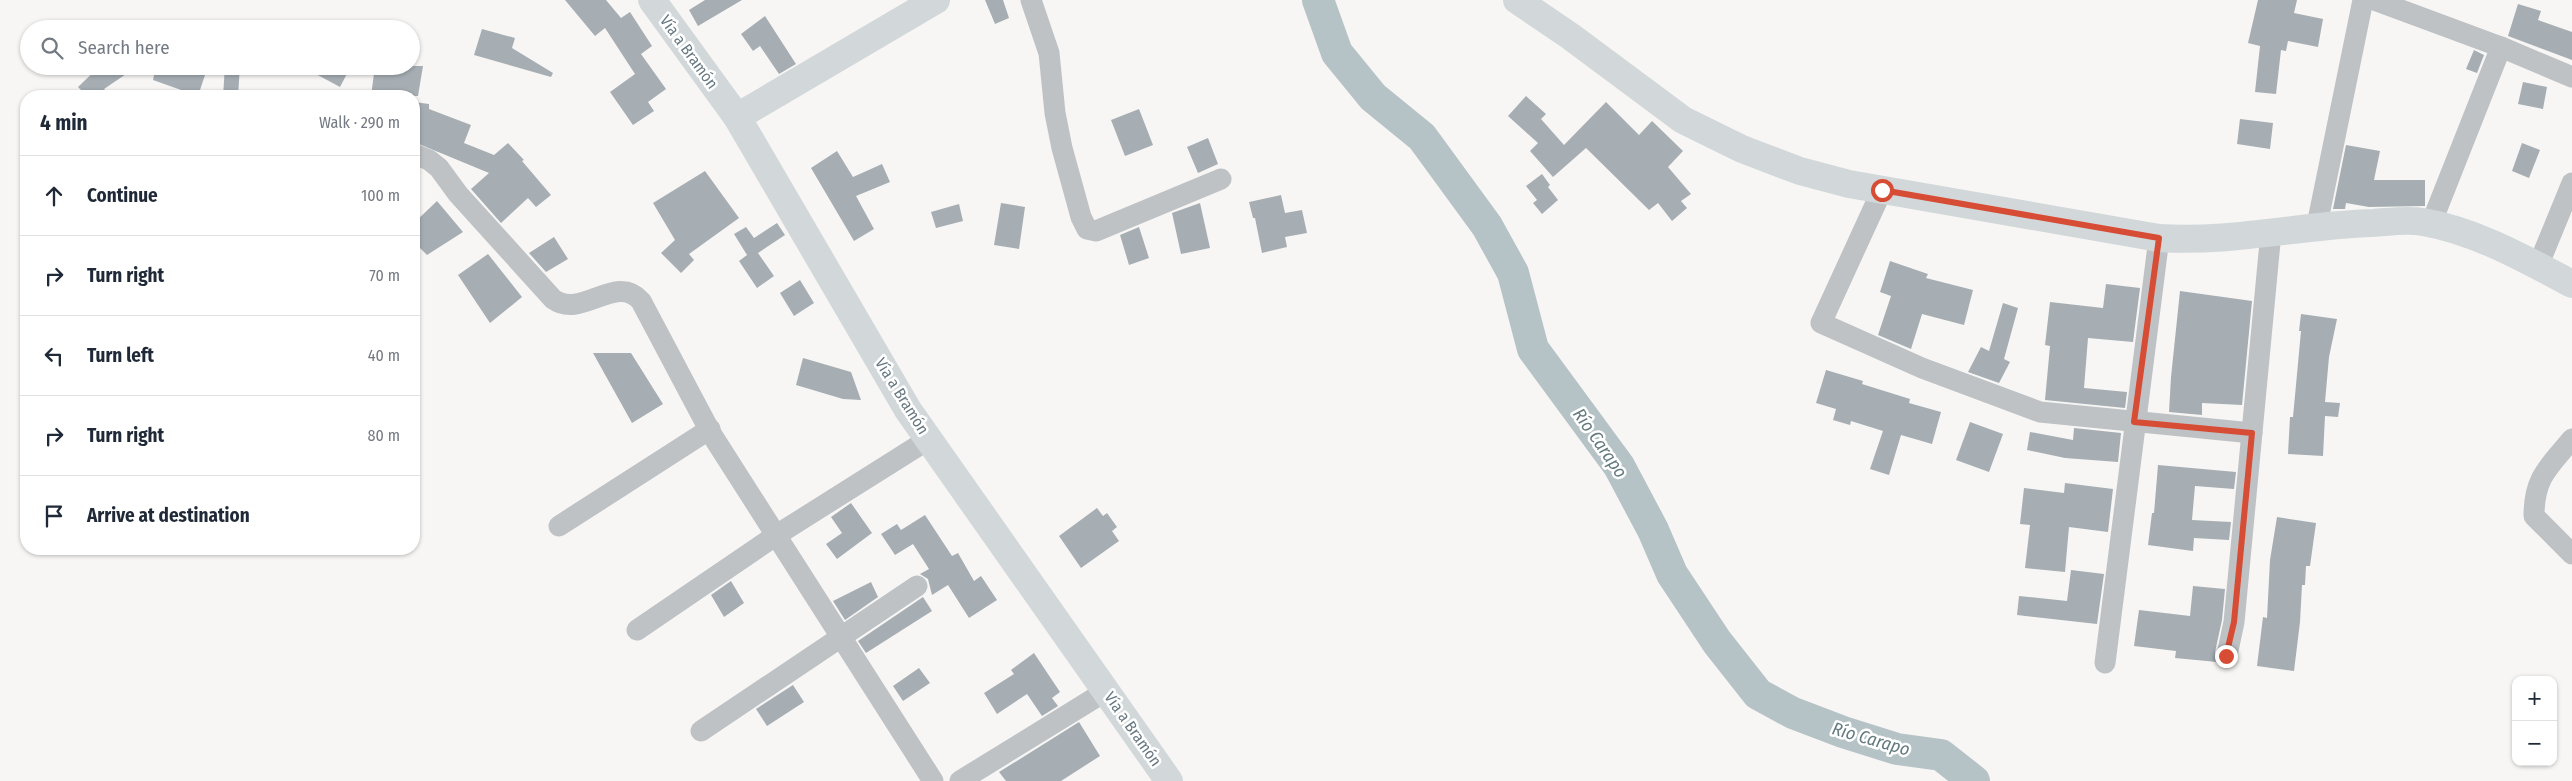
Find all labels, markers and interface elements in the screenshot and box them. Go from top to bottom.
street label: Vía a Bramón [656,11,722,93]
search box [20,20,420,75]
icon: search [38,34,66,62]
text: Search here [78,36,170,59]
text: 4 min [40,110,88,136]
text: Walk · 290 m [319,113,400,132]
route start [1871,179,1894,202]
icon: ahead [40,182,68,210]
text: Continue [87,184,158,207]
text: 100 m [361,186,400,205]
icon: right [40,262,68,290]
text: Turn right [87,264,164,287]
text: 70 m [369,266,400,285]
icon: left [40,342,68,370]
text: Turn left [87,344,154,367]
text: 40 m [368,346,400,365]
street label: Vía a Bramón [871,354,933,438]
water label: Río Carapo [1568,404,1632,482]
icon: right [40,422,68,450]
text: Turn right [87,424,164,447]
text: 80 m [368,426,400,445]
icon: arrive [40,502,68,530]
text: Arrive at destination [87,504,250,527]
route end [2215,645,2238,668]
map controls [2512,676,2557,766]
button: + [2512,676,2557,721]
street label: Vía a Bramón [1100,688,1166,770]
water label: Río Carapo [1830,717,1912,761]
button: − [2512,721,2557,766]

